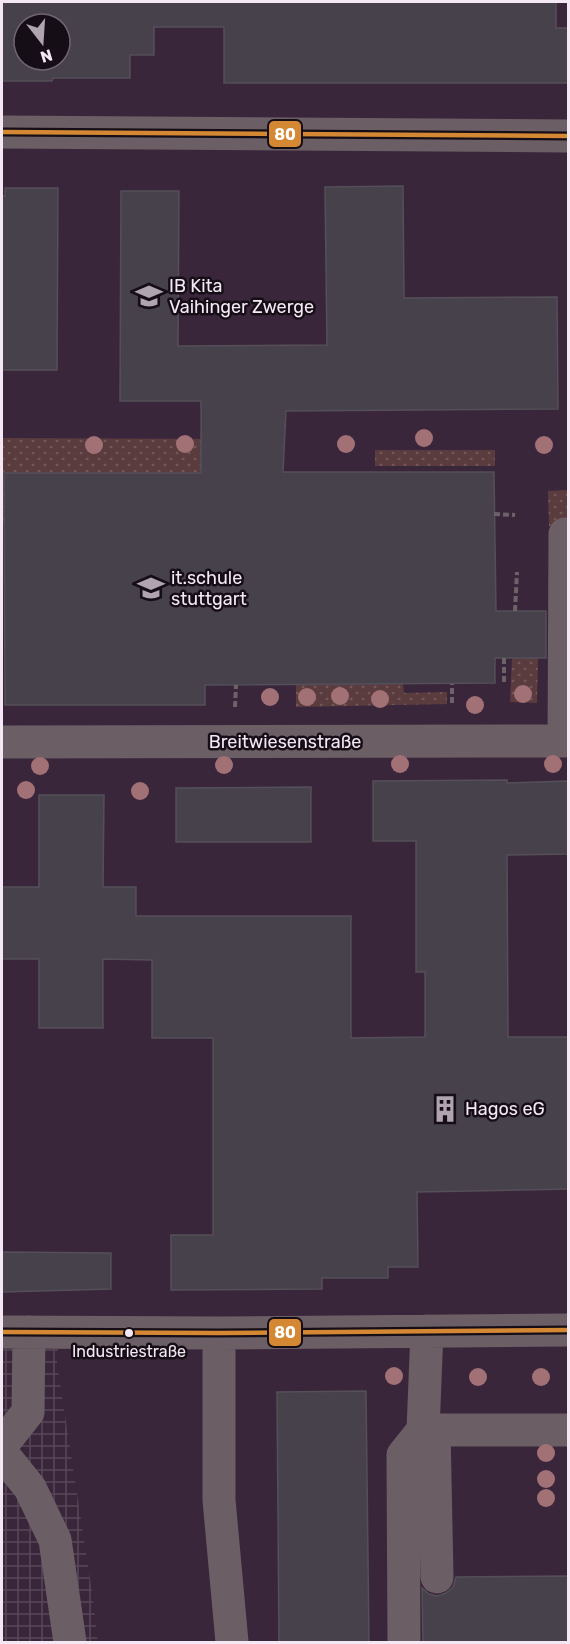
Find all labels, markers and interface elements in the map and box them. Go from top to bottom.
north arrow [12,12,72,72]
text: N [38,45,55,67]
line badge: 80 [268,120,302,148]
text: 80 [274,125,296,144]
place label: IB Kita Vaihinger Zwerge [169,275,314,318]
school or university icon: IB Kita Vaihinger Zwerge [134,281,164,311]
place label: it.schule stuttgart [171,567,247,610]
school or university icon: it.schule stuttgart [136,573,166,603]
street label: Breitwiesenstraße [209,731,361,753]
building icon: Hagos eG [430,1094,460,1124]
place label: Hagos eG [465,1098,545,1120]
line badge: 80 [268,1318,302,1347]
text: 80 [274,1323,296,1342]
marker: Industriestraße [123,1327,135,1339]
place label: Industriestraße [72,1342,186,1361]

